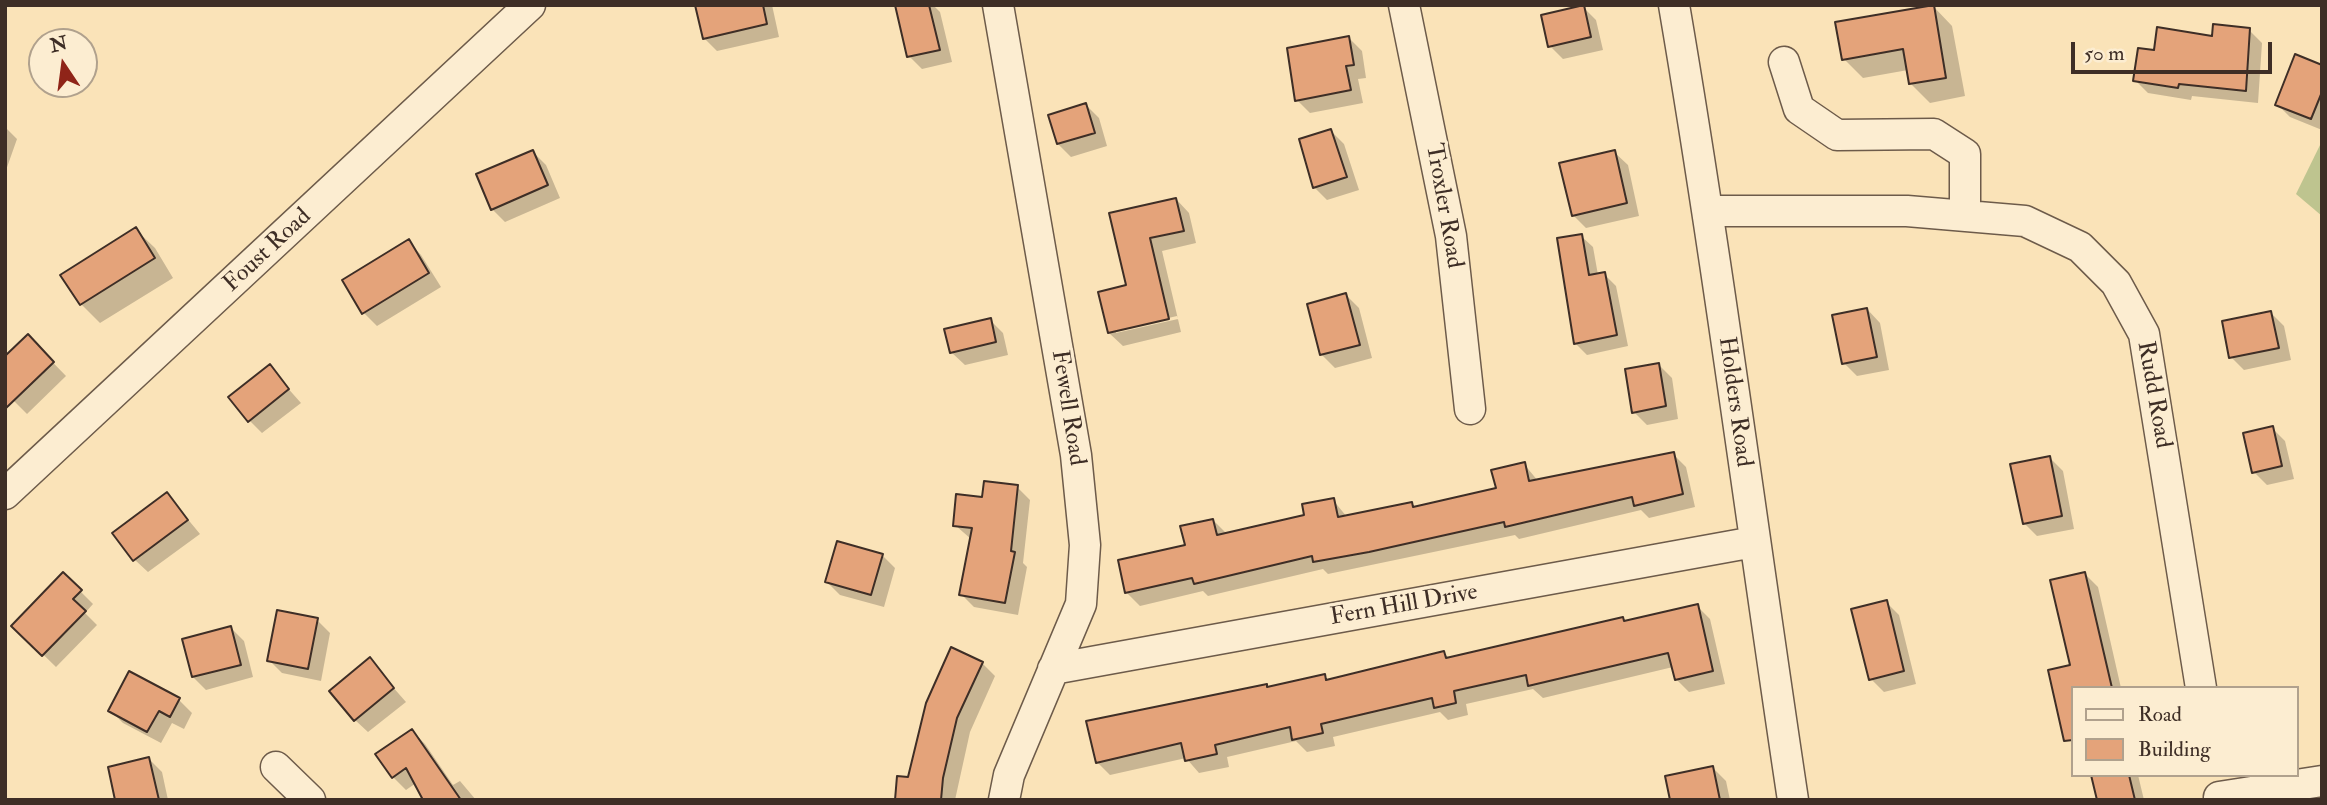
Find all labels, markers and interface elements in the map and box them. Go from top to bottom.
north arrow [28,28,98,98]
scale bar [2075,28,2276,72]
text: N [48,31,70,58]
text: 50 m [2084,40,2125,67]
street label: Troxler Road [1418,141,1468,271]
street label: Foust Road [218,203,318,299]
street label: Holders Road [1711,335,1757,469]
street label: Rudd Road [2129,339,2177,451]
street label: Fewell Road [1044,348,1090,468]
street label: Fern Hill Drive [1328,579,1480,633]
legend [2072,686,2299,777]
text: Road [2138,701,2182,728]
text: Building [2138,736,2211,763]

